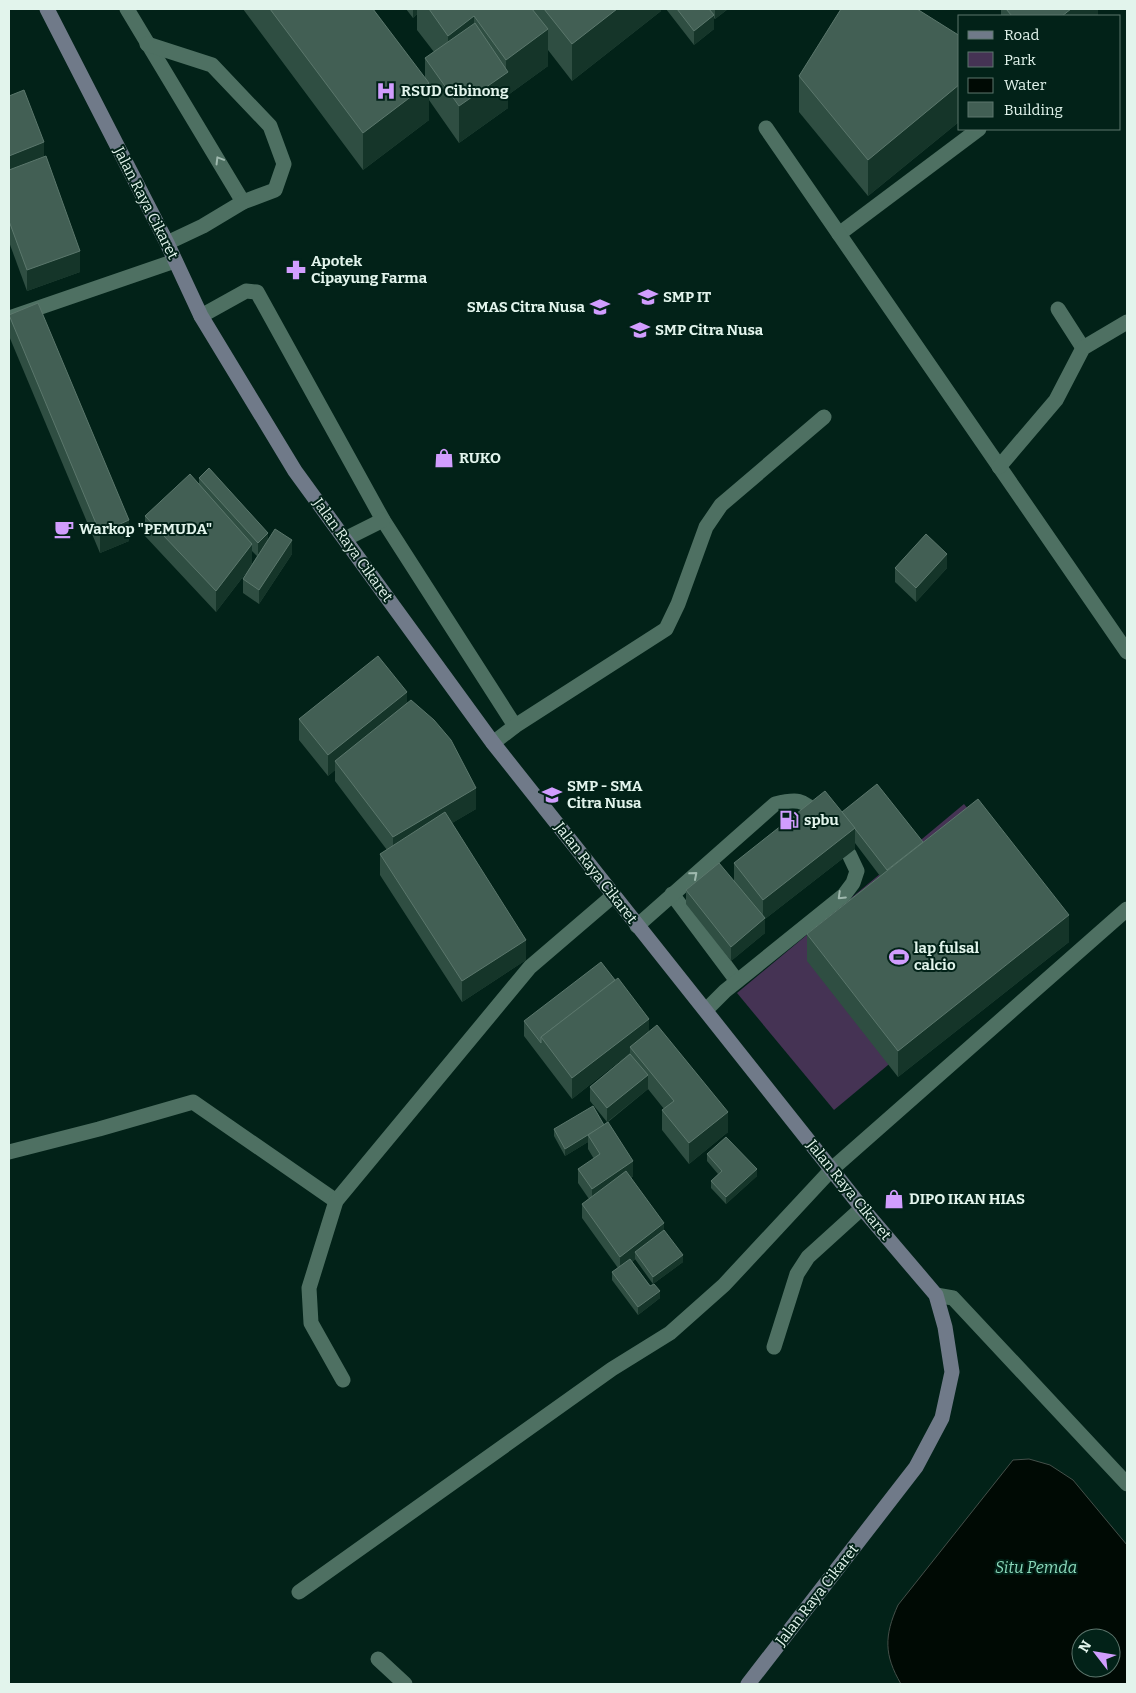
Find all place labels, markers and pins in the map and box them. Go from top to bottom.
hospital icon: RSUD Cibinong [375,80,397,102]
place label: RSUD Cibinong [401,82,509,100]
place label: Apotek Cipayung Farma [311,252,428,287]
pharmacy icon: Apotek Cipayung Farma [285,259,307,281]
school or university icon: SMP IT [637,286,659,308]
place label: SMP IT [663,288,711,306]
school or university icon: SMAS Citra Nusa [589,296,611,318]
place label: SMAS Citra Nusa [467,298,586,316]
school or university icon: SMP Citra Nusa [629,319,651,341]
place label: SMP Citra Nusa [655,321,764,339]
shop icon: RUKO [433,447,455,469]
place label: RUKO [459,449,501,467]
cafe icon: Warkop "PEMUDA" [53,518,75,540]
place label: Warkop "PEMUDA" [79,520,212,538]
place label: SMP - SMA Citra Nusa [567,777,643,812]
school or university icon: SMP - SMA Citra Nusa [541,784,563,806]
fuel station icon: spbu [778,809,800,831]
place label: spbu [804,811,839,829]
place label: lap fulsal calcio [914,939,979,974]
sports icon: lap fulsal calcio [888,946,910,968]
shop icon: DIPO IKAN HIAS [883,1188,905,1210]
place label: DIPO IKAN HIAS [909,1190,1025,1208]

